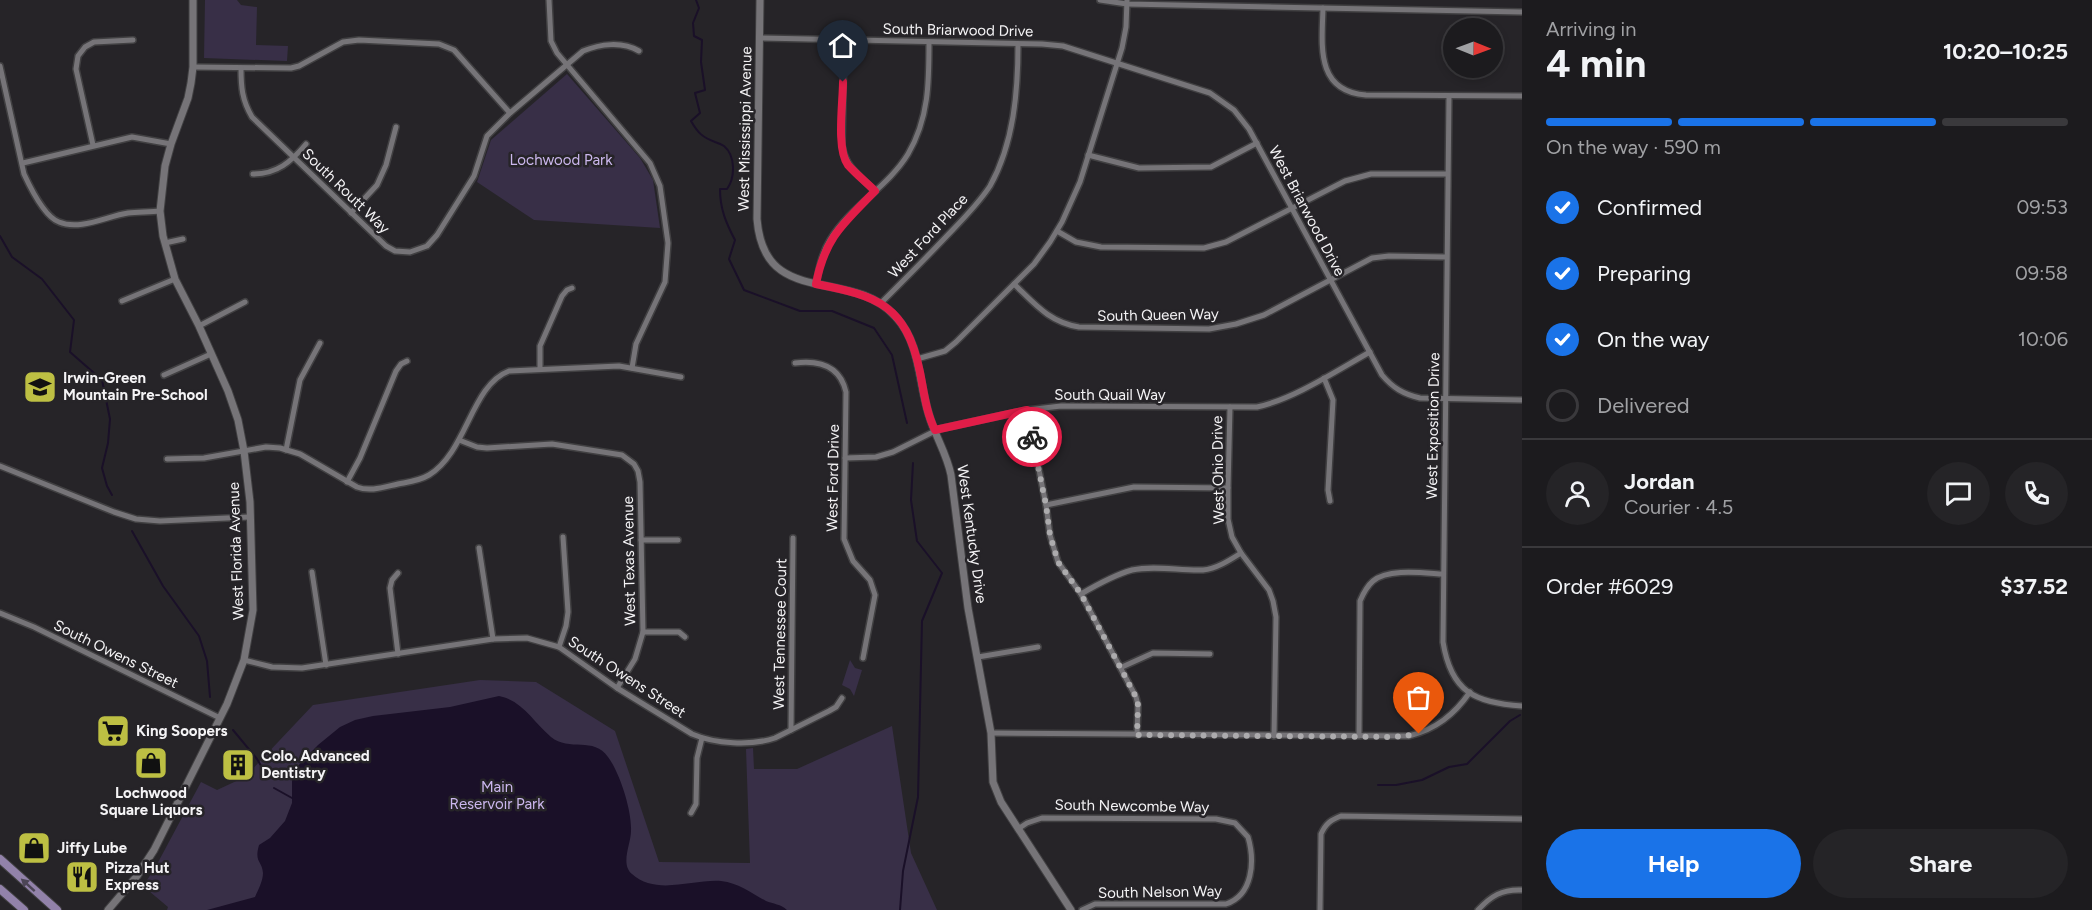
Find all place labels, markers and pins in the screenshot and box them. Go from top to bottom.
pin [817,20,868,82]
school or university icon: Irwin-Green Mountain Pre-School [22,369,58,405]
place label: Irwin-Green Mountain Pre-School [63,369,208,404]
pin [1393,672,1444,734]
supermarket icon: King Soopers [95,713,131,749]
place label: King Soopers [136,722,228,740]
shop icon: Lochwood Square Liquors [133,745,169,781]
building icon: Colo. Advanced Dentistry [220,747,256,783]
place label: Colo. Advanced Dentistry [261,747,370,782]
place label: Lochwood Square Liquors [100,784,202,819]
shop icon: Jiffy Lube [16,830,52,866]
place label: Jiffy Lube [57,839,128,857]
restaurant icon: Pizza Hut Express [64,859,100,895]
place label: Pizza Hut Express [105,859,170,894]

